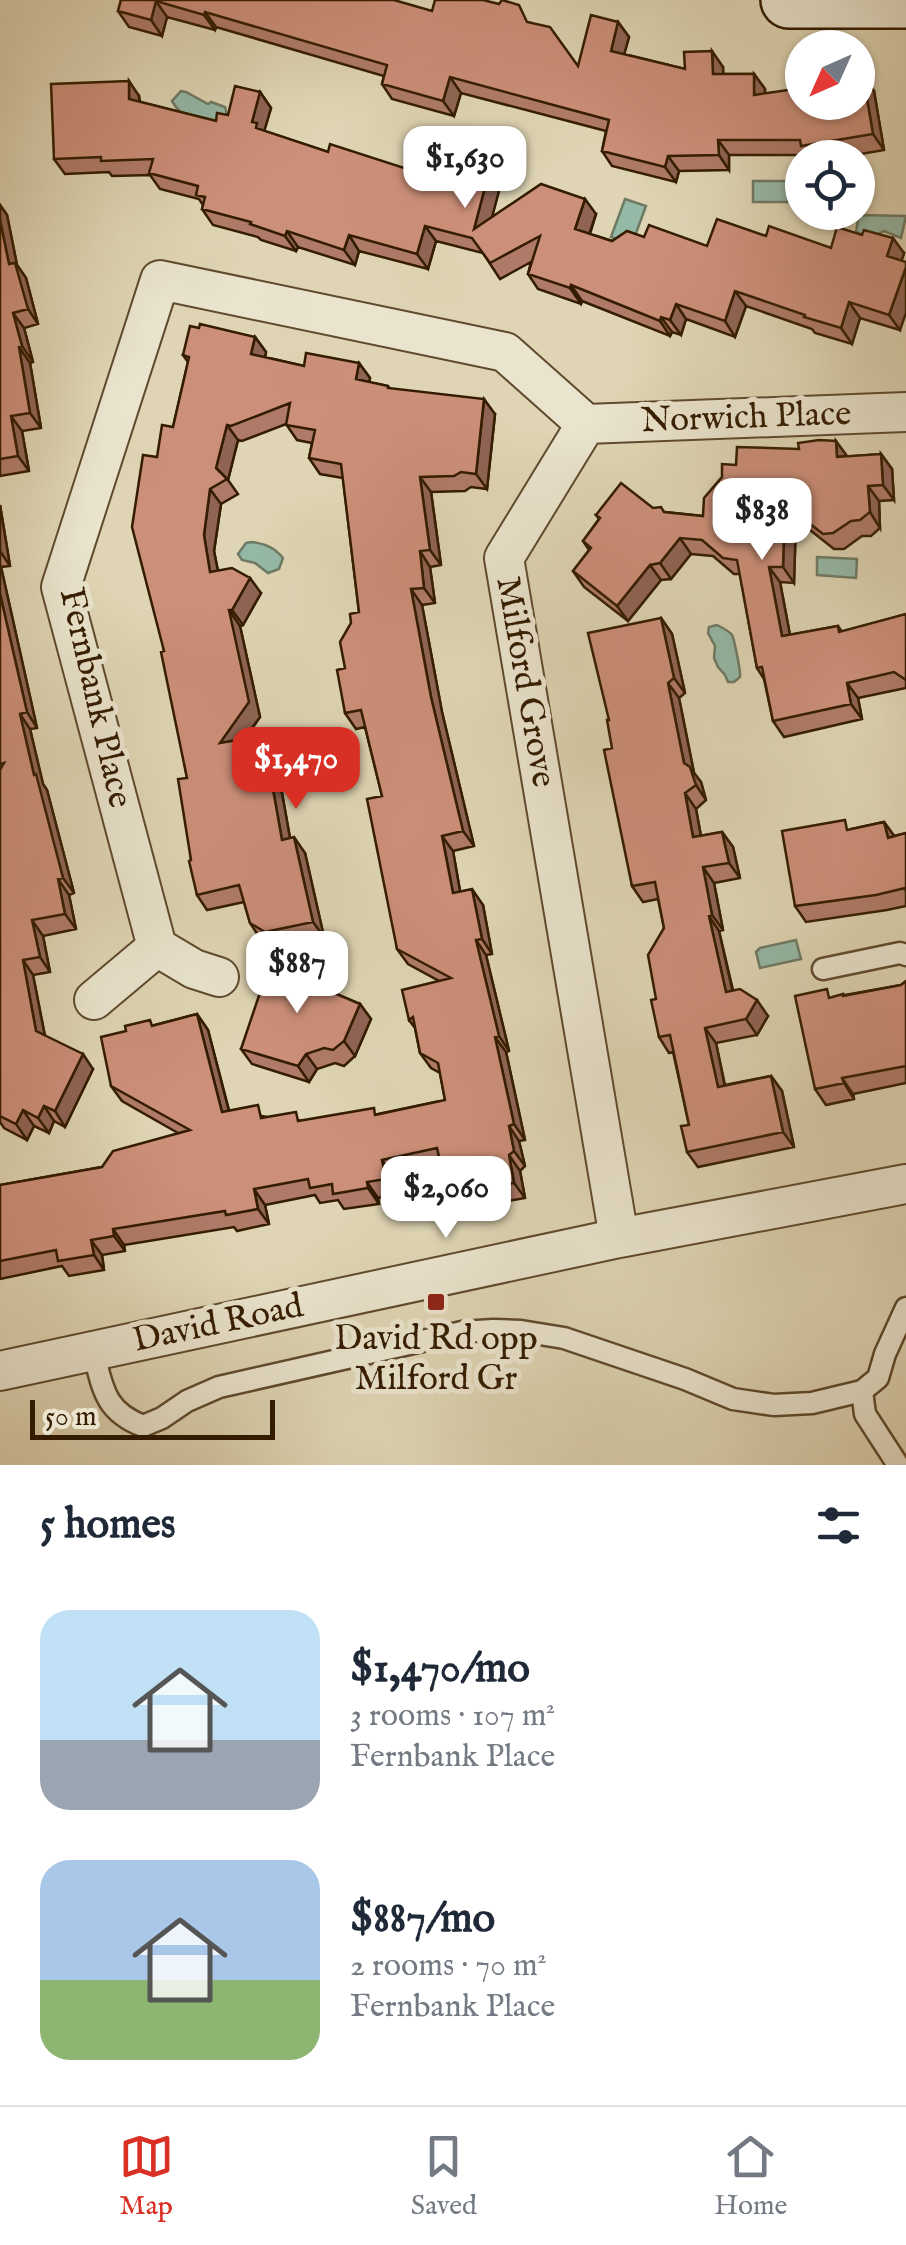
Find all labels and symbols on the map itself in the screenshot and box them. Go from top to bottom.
north arrow [785,30,875,120]
pin: $1,630 [384,126,546,211]
street label: Norwich Place [640,392,852,444]
pin: $838 [703,478,821,563]
street label: Milford Grove [484,573,566,791]
street label: Fernbank Place [48,584,142,812]
pin: $1,470 [215,727,377,812]
pin: $887 [238,931,356,1016]
pin: $2,060 [365,1156,527,1241]
street label: David Road [129,1284,308,1364]
marker: David Rd opp Milford Gr [425,1291,447,1313]
place label: David Rd opp Milford Gr [334,1317,538,1402]
scale bar [30,1395,275,1440]

